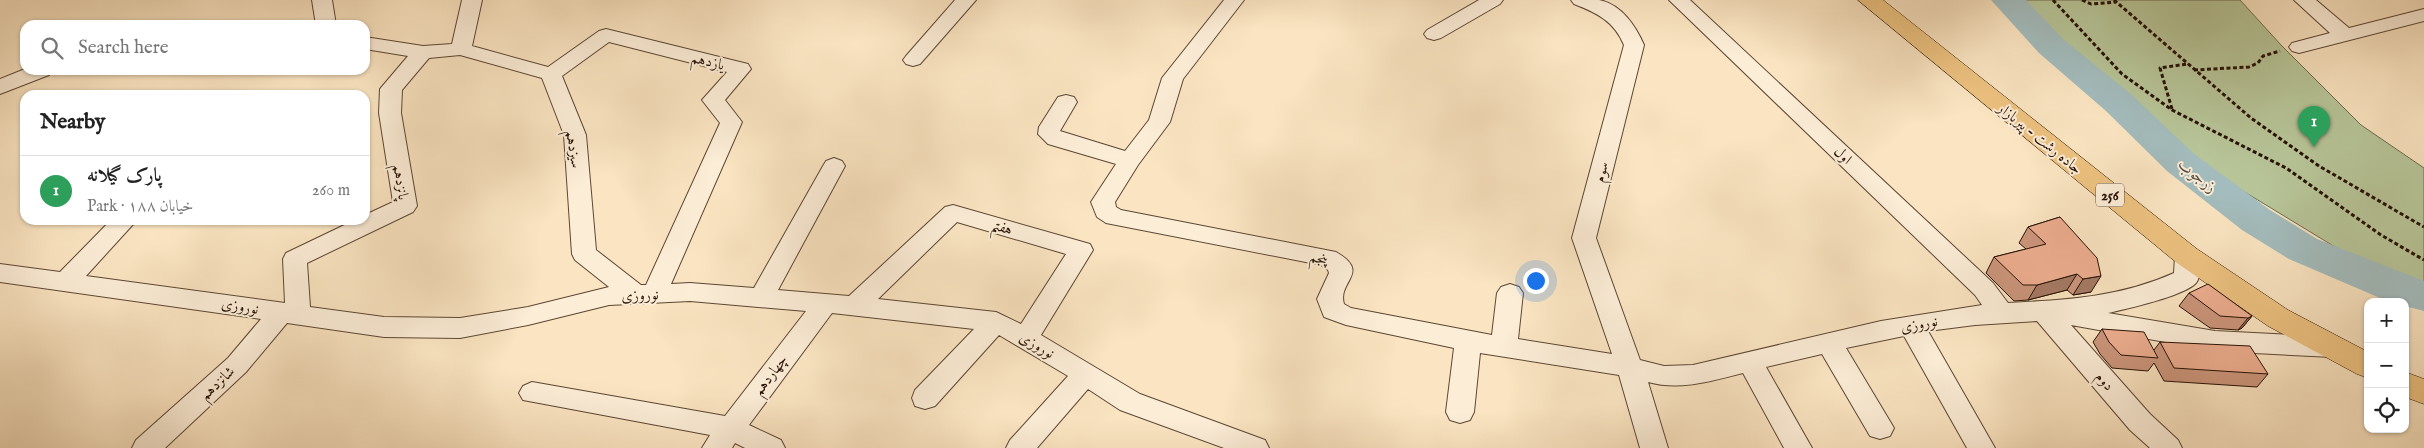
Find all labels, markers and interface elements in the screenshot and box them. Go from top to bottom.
search box [20,20,370,75]
icon: search [38,34,66,62]
text: Search here [78,36,169,60]
street label: یازدهم [688,48,728,79]
street label: جاده رشت - پیربازار [1991,97,2086,179]
pin: 1 [2298,106,2330,147]
text: Nearby [40,109,105,136]
street label: سیزدهم [557,129,586,170]
street label: اول [1829,142,1856,169]
water label: زرجوب [2173,155,2220,198]
street label: سوم [1590,160,1616,185]
street label: پانزدهم [384,163,413,203]
text: پارک گیلانه [87,164,162,188]
text: 1 [53,181,59,201]
text: 260 m [312,181,350,201]
road number: 256 [2096,184,2124,206]
text: Park · خیابان ۱۸۸ [87,197,193,217]
street label: هفتم [988,215,1015,244]
street label: پنجم [1307,247,1332,274]
your location [1523,268,1549,294]
street label: نوروزی [621,285,659,306]
street label: نوروزی [220,294,260,319]
map controls [2364,298,2409,433]
button: + [2364,298,2409,343]
street label: نوروزی [1899,312,1939,337]
street label: نوروزی [1016,328,1058,363]
button: − [2364,343,2409,388]
street label: چهاردهم [749,351,795,402]
street label: شانزدهم [196,362,242,407]
street label: دوم [2089,368,2118,397]
button: locate [2364,388,2409,433]

